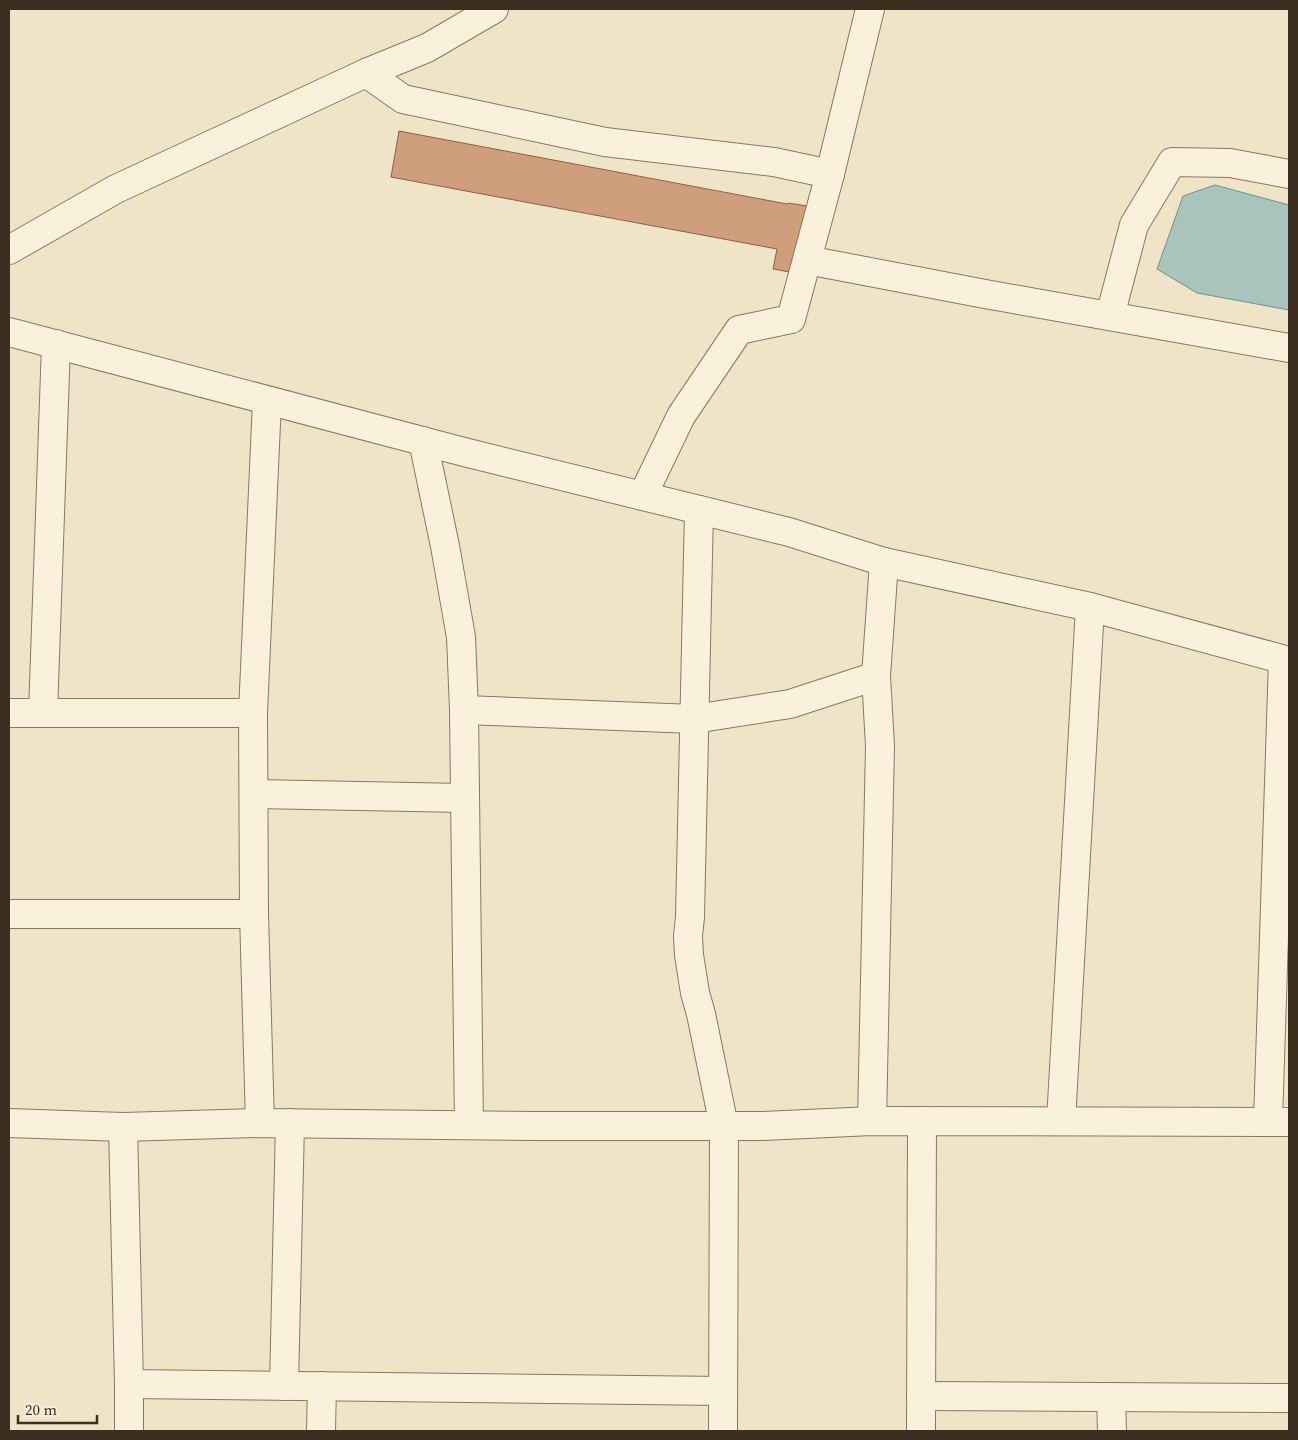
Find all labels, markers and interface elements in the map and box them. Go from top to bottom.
scale bar [18,1392,96,1424]
text: 20 m [25,1399,57,1420]

